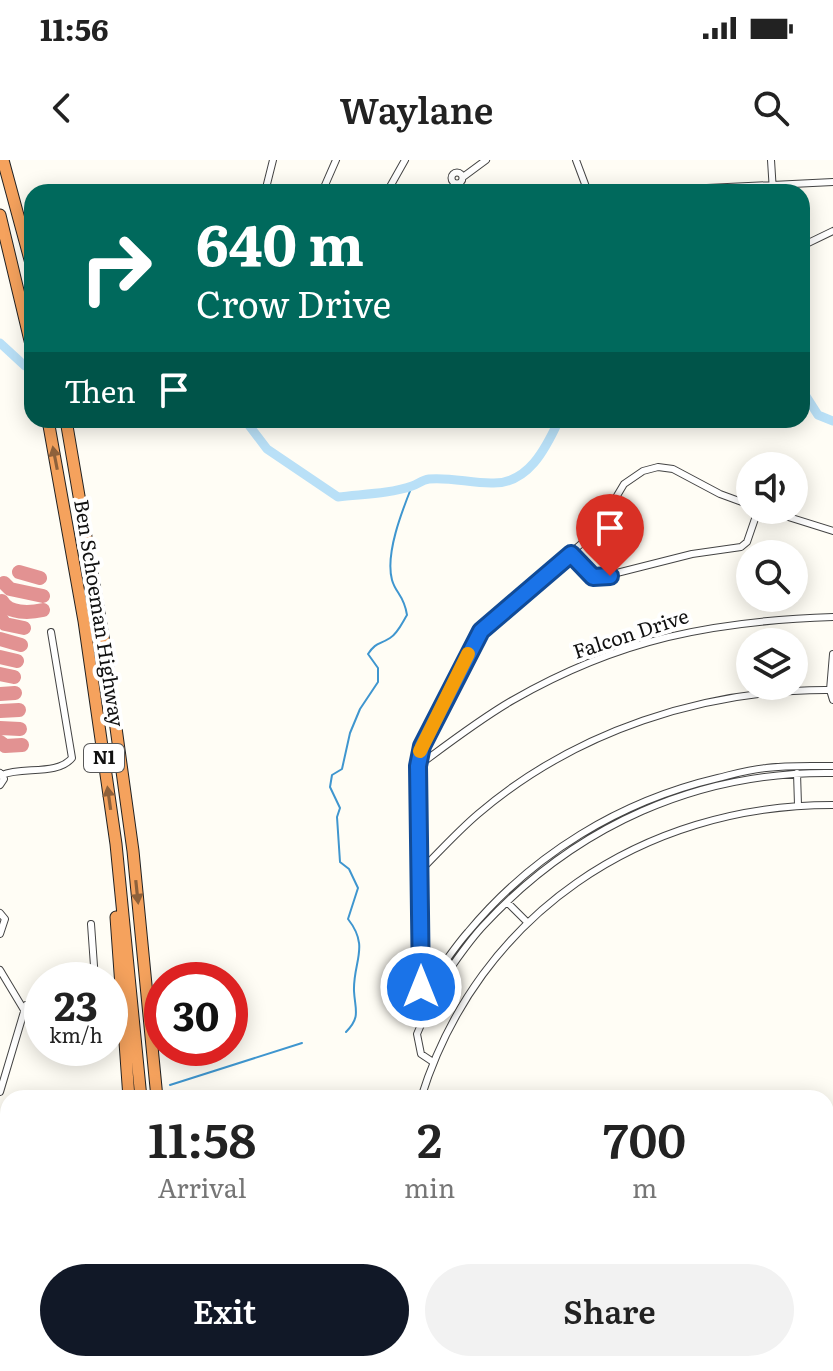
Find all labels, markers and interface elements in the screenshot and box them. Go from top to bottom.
text: 11:56 [40,6,109,50]
text: Waylane [339,82,494,135]
icon: back [40,86,84,130]
icon: search [749,86,793,130]
text: 640 m [196,200,364,283]
icon: right [64,216,168,320]
text: Crow Drive [196,276,391,329]
text: Then [64,368,136,412]
icon: arrive [152,368,196,412]
one-way arrow [49,445,61,470]
map controls [736,452,808,700]
button: sound [736,452,808,524]
pin [576,494,644,576]
street label: Ben Schoeman Highway [68,497,134,729]
icon: arrive [588,506,632,550]
button: search [736,540,808,612]
street label: Falcon Drive [569,599,692,665]
button: layers [736,628,808,700]
road number: N1 [84,744,124,772]
one-way arrow [102,785,115,810]
one-way arrow [131,880,144,905]
position arrow [379,945,463,1029]
speed limit sign: 30 [144,962,248,1066]
text: 23 [54,974,98,1033]
text: km/h [49,1019,103,1049]
text: 11:58 [148,1102,256,1173]
text: 2 [417,1102,442,1173]
text: 700 [603,1102,686,1173]
text: Arrival [158,1167,246,1206]
text: min [404,1167,455,1206]
text: m [632,1167,657,1206]
button: Exit [40,1264,409,1356]
button: Share [425,1264,794,1356]

